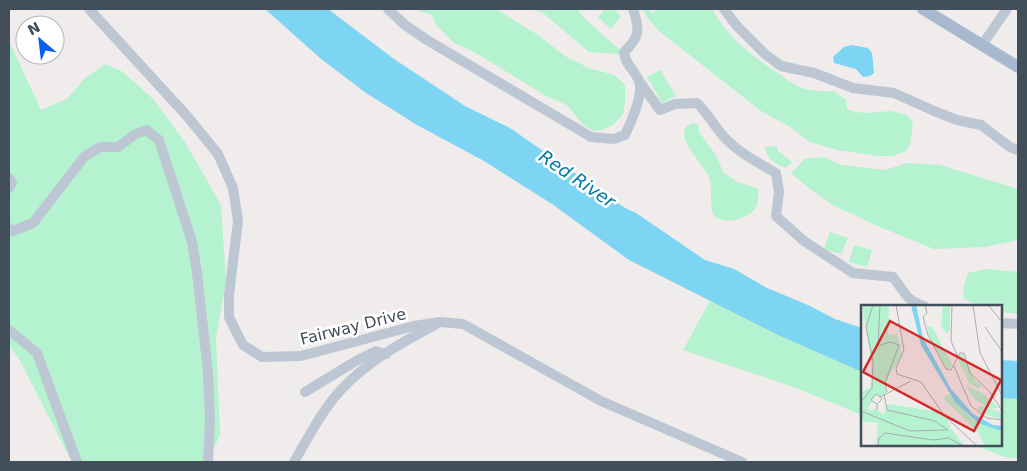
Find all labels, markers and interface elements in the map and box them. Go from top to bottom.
north arrow [15,15,65,65]
text: N [25,19,43,38]
water label: Red River [535,145,621,213]
street label: Fairway Drive [298,304,408,349]
inset map [861,305,1002,446]

